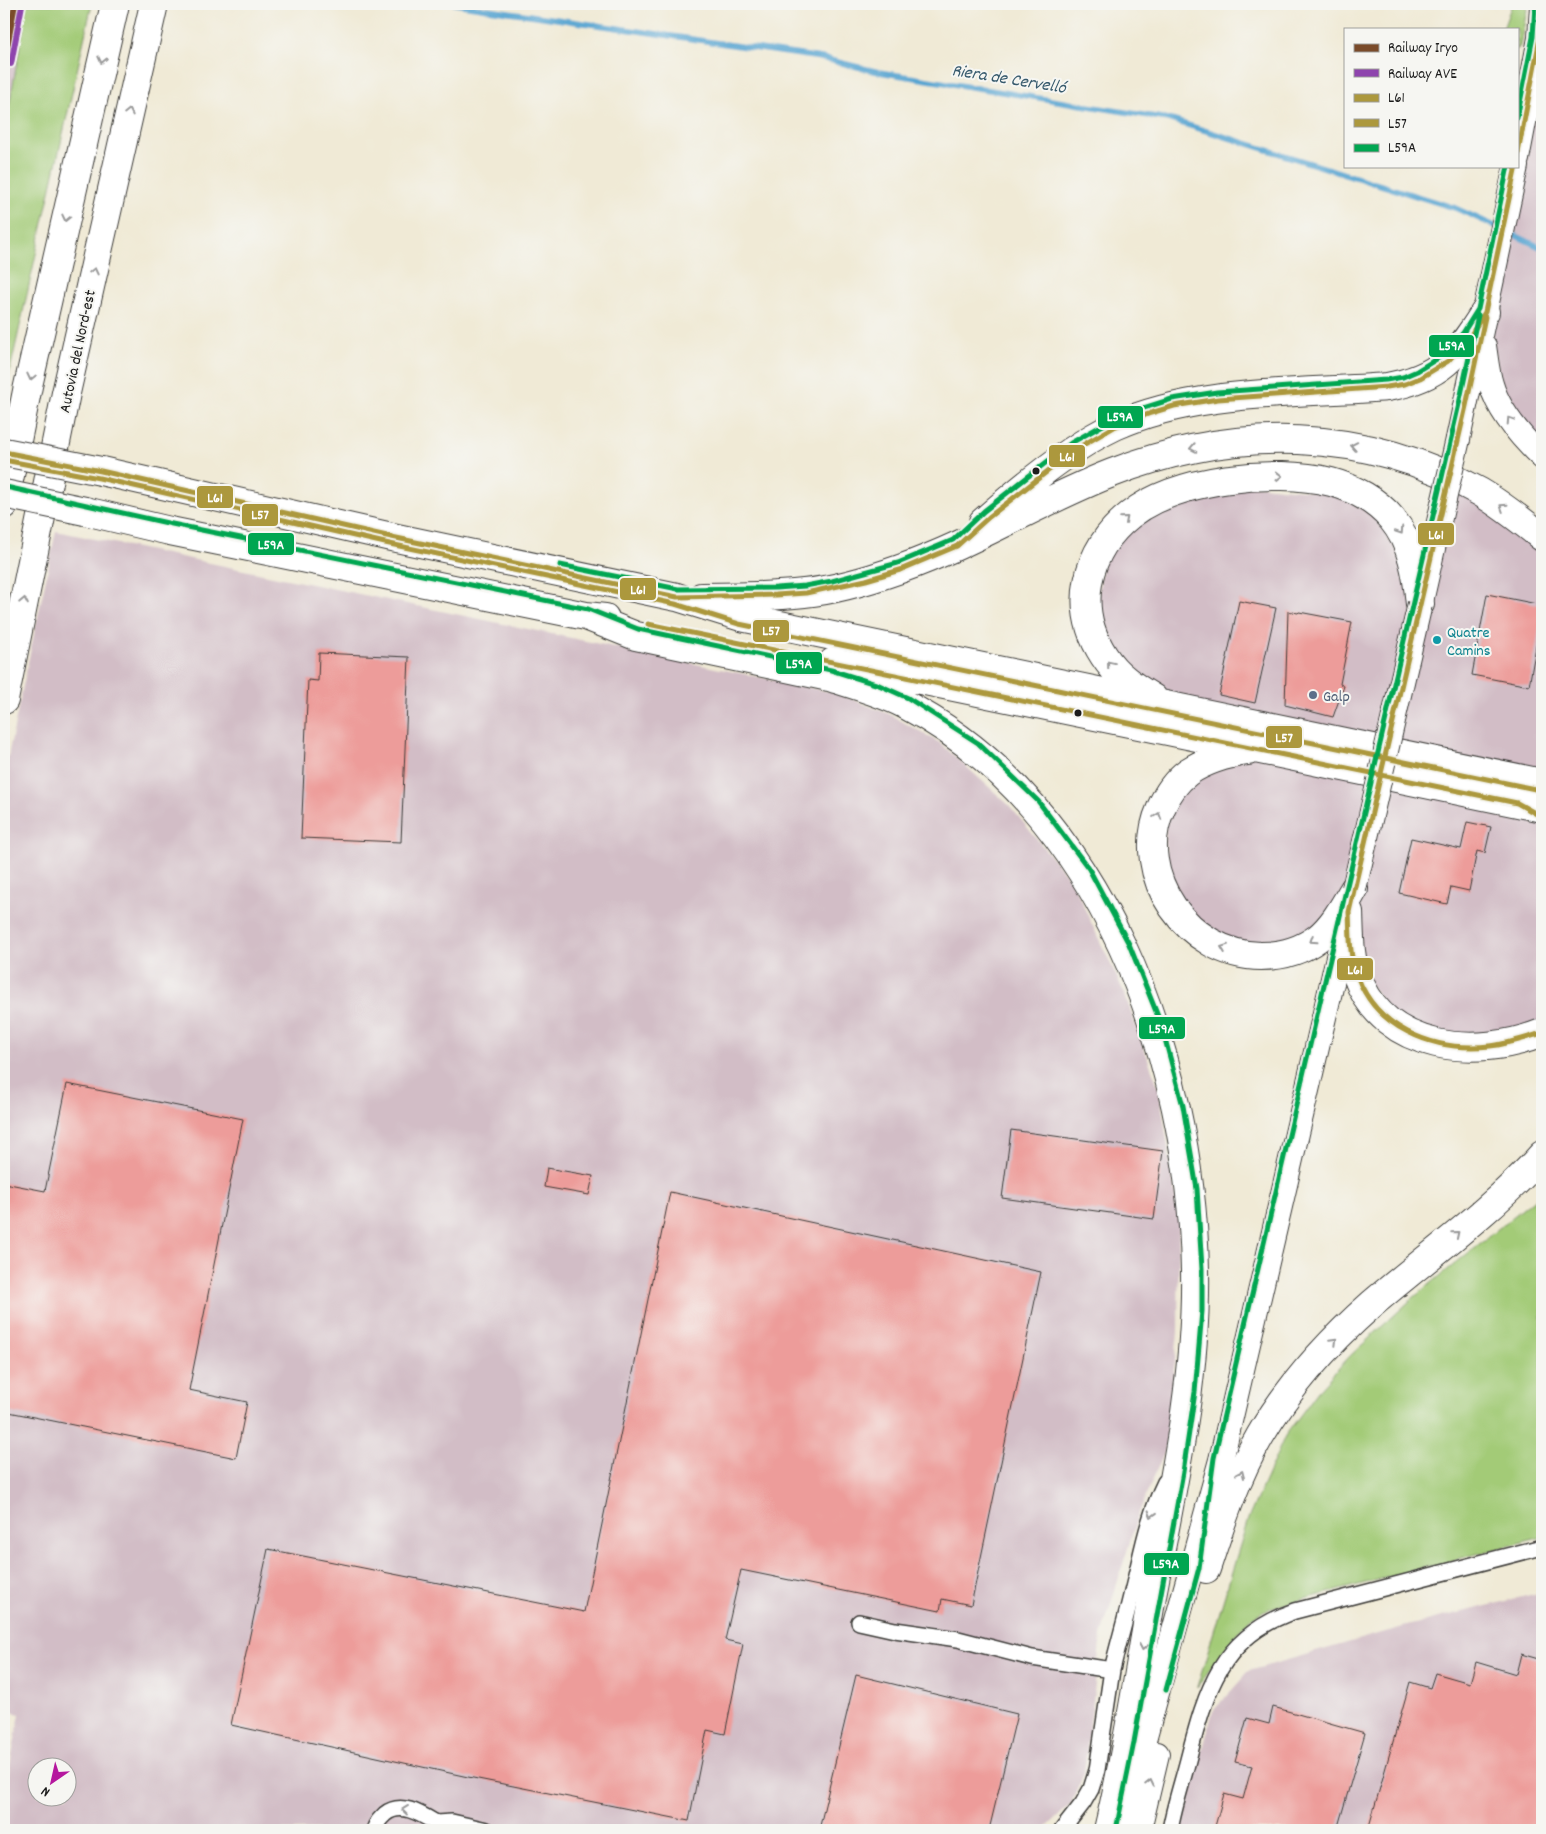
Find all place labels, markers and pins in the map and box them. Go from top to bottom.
unlabelled marker [1031,466,1041,476]
place label: Quatre Camins [1447,622,1491,663]
marker: Quatre Camins [1431,634,1443,646]
place label: Galp [1323,686,1350,709]
marker: Galp [1307,689,1319,701]
unlabelled marker [1073,708,1083,718]

